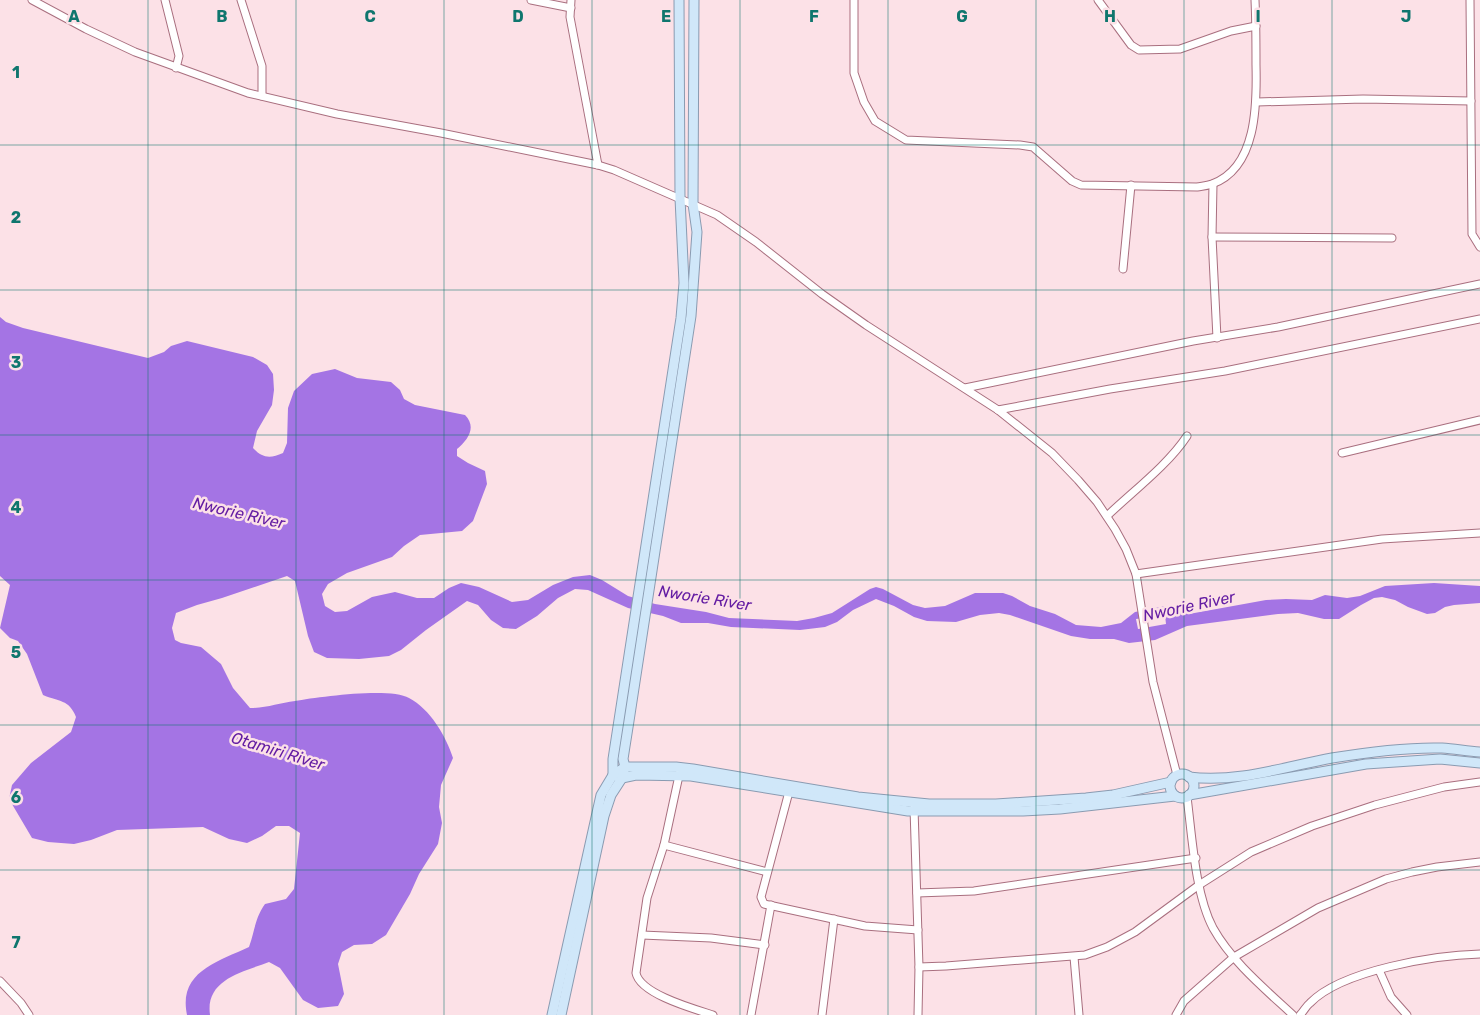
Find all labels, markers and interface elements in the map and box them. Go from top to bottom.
text: A [68,7,80,26]
text: B [216,7,228,26]
text: C [364,7,376,26]
text: D [512,7,524,26]
text: E [661,7,671,26]
text: F [809,7,819,26]
text: G [956,7,968,26]
text: H [1104,7,1116,26]
text: I [1255,7,1261,26]
text: J [1401,7,1411,26]
text: 1 [12,63,20,82]
text: 2 [11,208,21,227]
text: 3 [11,353,21,372]
water label: Nworie River [191,493,288,533]
text: 4 [11,498,22,517]
water label: Nworie River [657,581,754,615]
water label: Nworie River [1141,587,1238,625]
text: 5 [11,643,21,662]
water label: Otamiri River [229,728,328,774]
text: 6 [11,788,21,807]
text: 7 [11,933,21,952]

